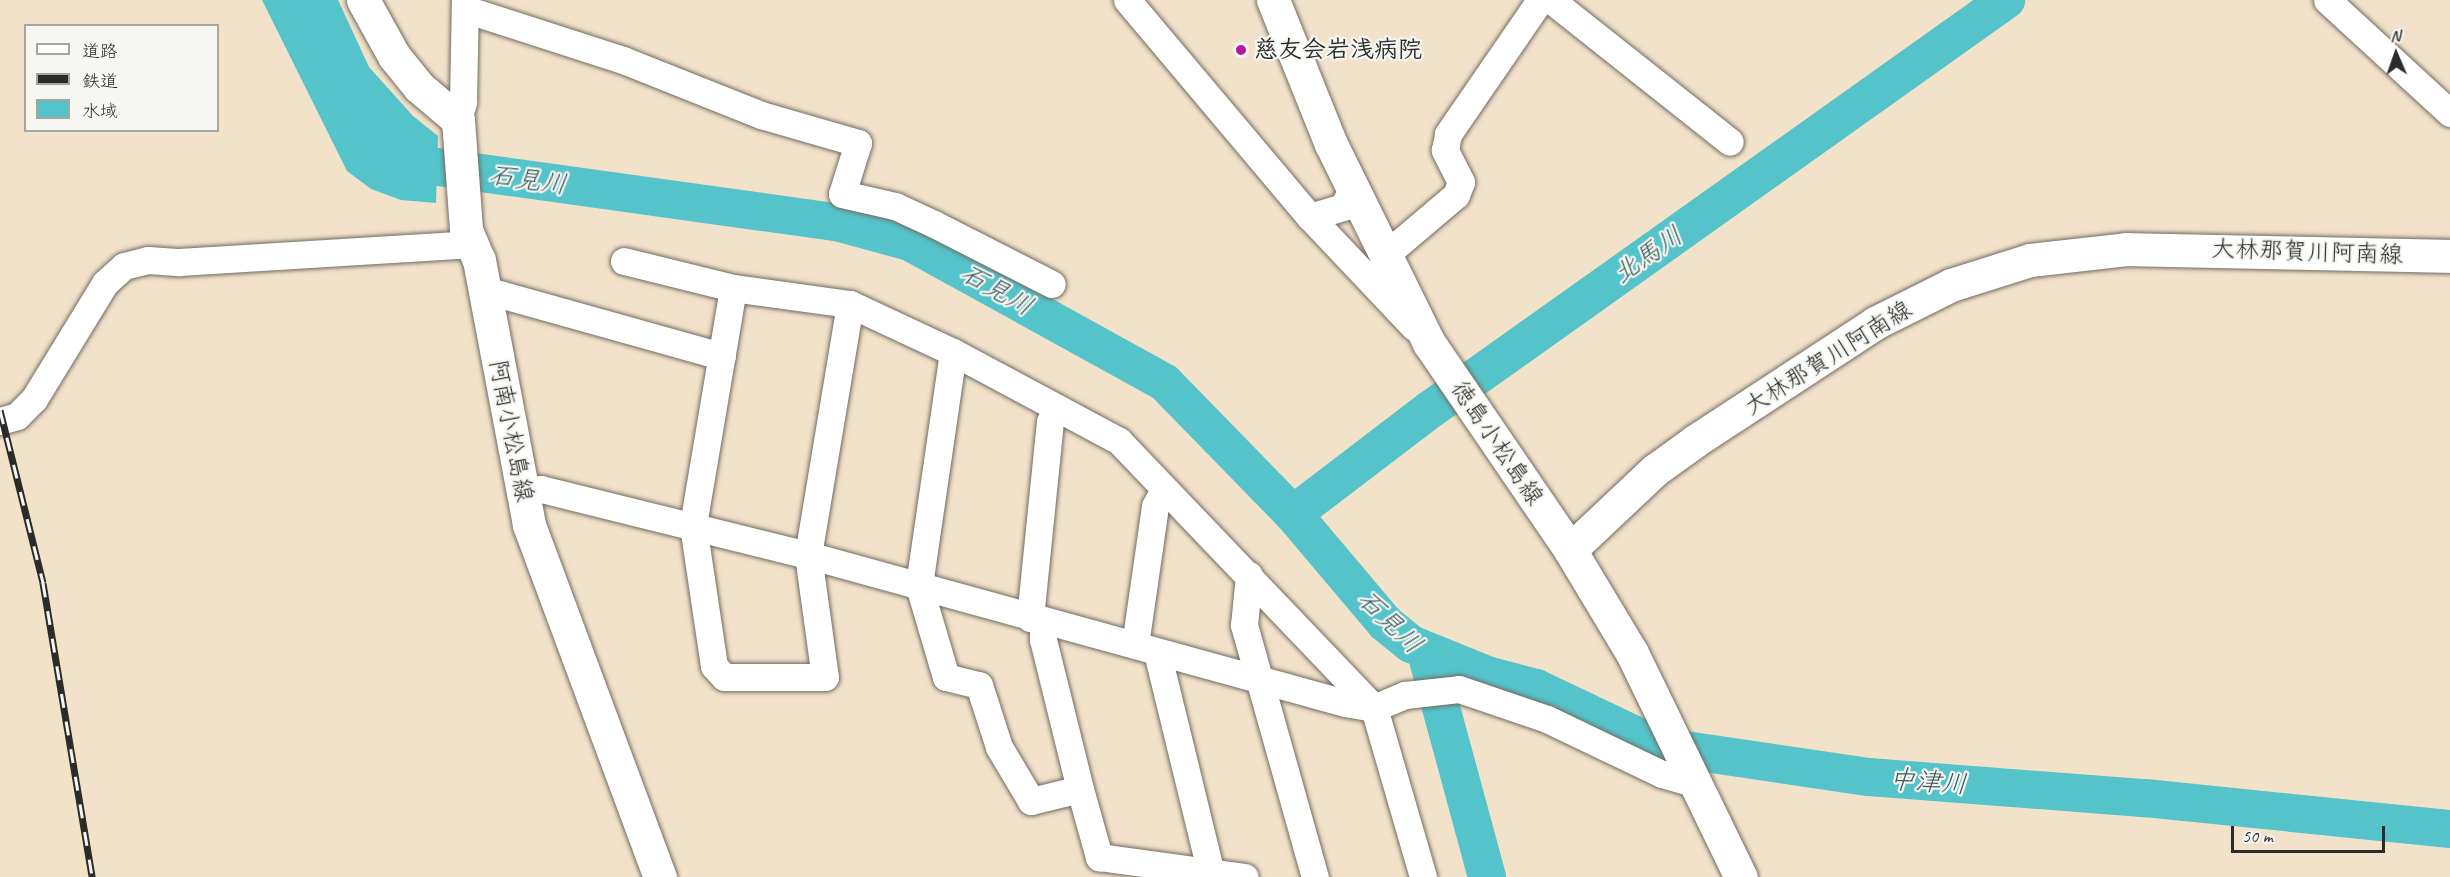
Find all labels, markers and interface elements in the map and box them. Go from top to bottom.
legend [24,24,219,132]
north arrow [2366,24,2426,84]
text: N [2390,26,2401,46]
place label: 慈友会岩浅病院 [1254,36,1422,64]
text: 道路 [82,40,118,62]
marker: 慈友会岩浅病院 [1232,41,1250,59]
text: 鉄道 [82,70,118,92]
text: 水域 [82,100,118,122]
water label: 石見川 [487,159,569,201]
water label: 北馬川 [1607,220,1689,290]
street label: 大林那賀川阿南線 [2211,234,2403,270]
water label: 石見川 [955,257,1039,323]
street label: 大林那賀川阿南線 [1739,295,1917,421]
street label: 阿南小松島線 [483,358,539,504]
street label: 徳島小松島線 [1445,375,1549,511]
water label: 石見川 [1351,584,1429,660]
water label: 中津川 [1888,764,1968,800]
scale bar [2234,814,2388,852]
text: 50 m [2242,825,2273,847]

